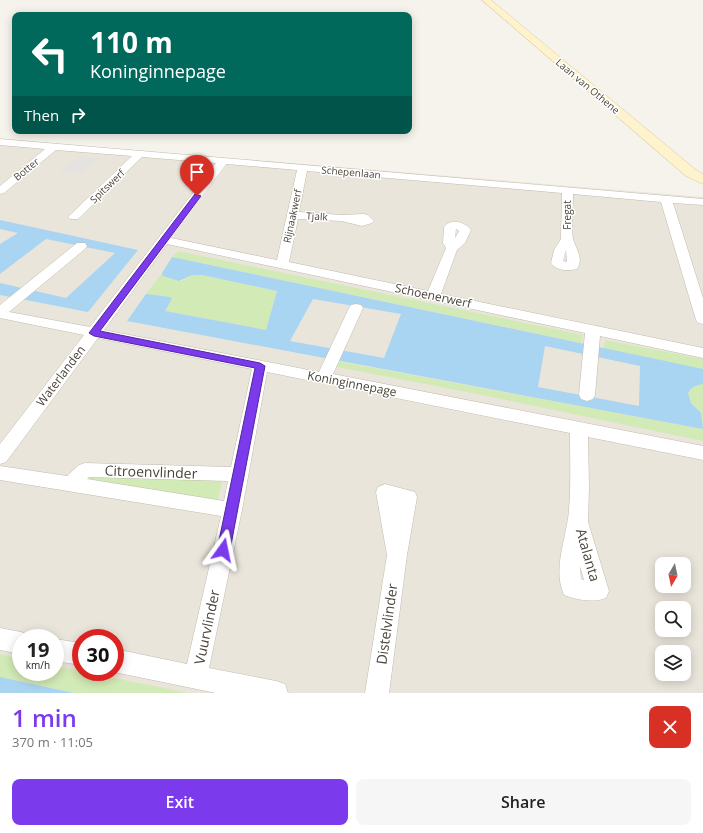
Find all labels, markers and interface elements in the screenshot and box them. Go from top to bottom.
text: 110 m [90,23,173,61]
icon: left [24,28,76,80]
street label: Laan van Othene [553,55,623,117]
text: Koninginnepage [90,59,226,83]
icon: right [67,104,89,126]
text: Then [24,105,59,125]
street label: Botter [10,154,42,184]
pin [180,155,214,196]
icon: arrive [186,161,208,183]
street label: Schepenlaan [321,162,381,182]
street label: Spitswerf [87,165,128,206]
street label: Rijnaakwerf [279,187,305,244]
street label: Fregat [560,200,574,230]
street label: Tjalk [306,208,329,224]
street label: Schoenerwerf [393,279,474,312]
street label: Waterlanden [32,342,89,410]
street label: Koninginnepage [306,367,398,401]
street label: Citroenvlinder [104,460,198,483]
street label: Atalanta [572,526,605,584]
position arrow [202,529,244,571]
north arrow [655,557,691,593]
map controls [655,557,691,681]
street label: Distelvlinder [371,582,402,666]
street label: Vuurvlinder [189,587,224,666]
button: search [655,601,691,637]
speed limit sign: 30 [72,629,124,681]
text: 19 [27,636,49,663]
button: layers [655,645,691,681]
text: km/h [26,658,50,672]
text: 1 min [12,701,77,734]
button: close [649,706,691,748]
text: 370 m · 11:05 [12,733,93,751]
button: Exit [12,779,348,825]
button: Share [356,779,691,825]

